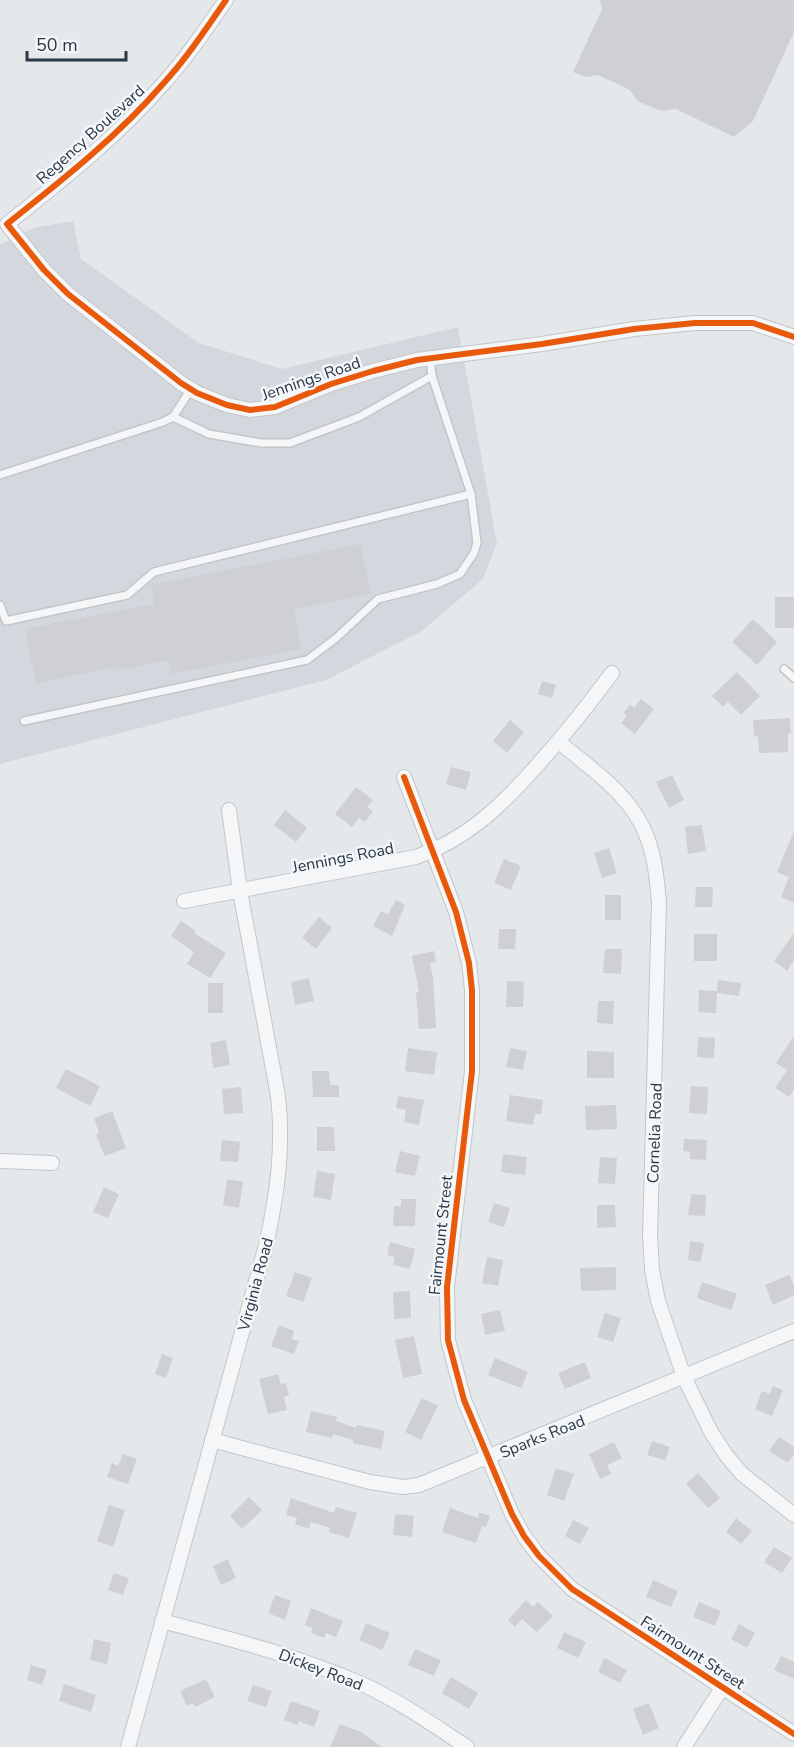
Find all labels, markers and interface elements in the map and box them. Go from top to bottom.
scale bar [27,24,126,62]
text: 50 m [36,33,78,57]
street label: Regency Boulevard [32,80,150,189]
street label: Jennings Road [258,352,364,406]
street label: Jennings Road [290,837,396,879]
street label: Cornelia Road [642,1082,668,1184]
street label: Fairmount Street [424,1174,458,1296]
street label: Virginia Road [233,1235,279,1334]
street label: Sparks Road [496,1410,588,1464]
street label: Fairmount Street [636,1611,749,1695]
street label: Dickey Road [275,1644,366,1696]

